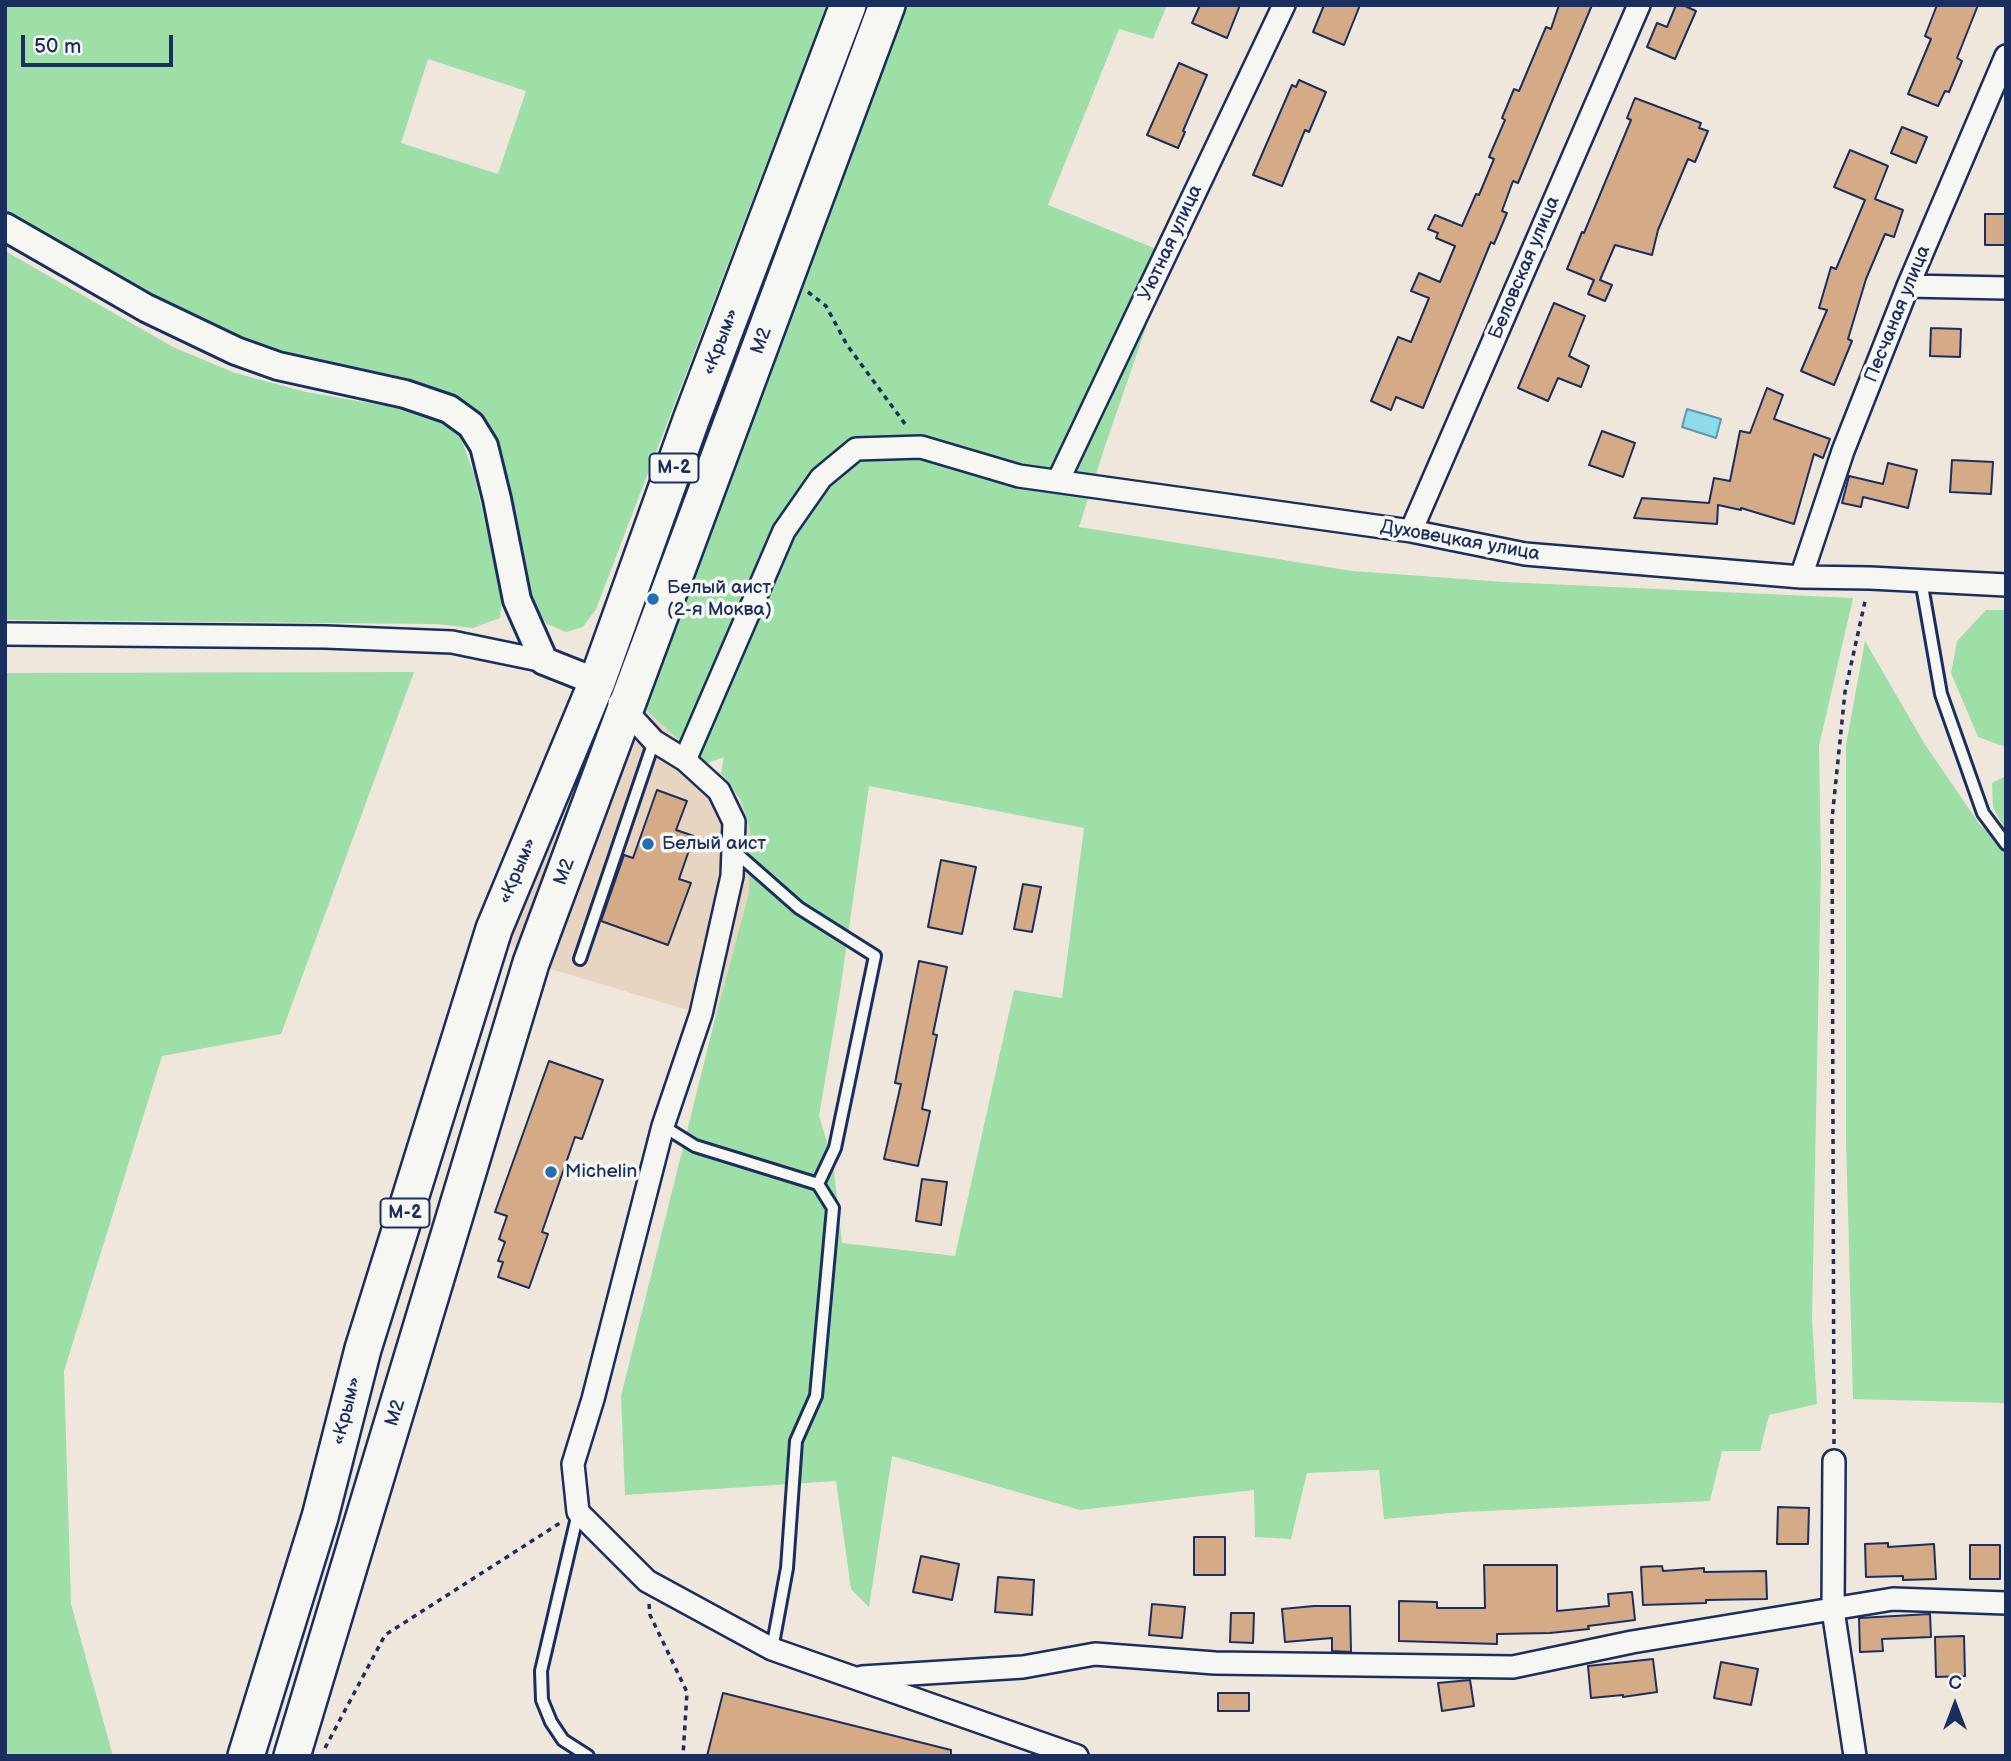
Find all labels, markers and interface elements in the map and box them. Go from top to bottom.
scale bar [24,21,177,65]
text: 50 m [34,34,81,59]
street label: Уютная улица [1134,181,1208,305]
street label: Беловская улица [1485,193,1565,343]
street label: Песчаная улица [1860,242,1936,386]
street label: «Крым» [698,305,744,379]
street label: М2 [747,324,777,358]
road number: М-2 [650,454,698,482]
street label: Духовецкая улица [1378,516,1542,566]
place label: Белый аист (2-я Моква) [667,577,772,621]
marker: Белый аист (2-я Моква) [645,591,661,607]
place label: Белый аист [662,833,766,855]
street label: «Крым» [494,834,542,908]
marker: Белый аист [640,836,656,852]
street label: М2 [550,855,580,889]
place label: Michelin [565,1161,637,1183]
marker: Michelin [543,1164,559,1180]
road number: М-2 [380,1198,430,1228]
street label: «Крым» [327,1374,367,1448]
street label: М2 [381,1397,411,1429]
north arrow [1920,1670,1990,1740]
text: С [1948,1672,1962,1695]

